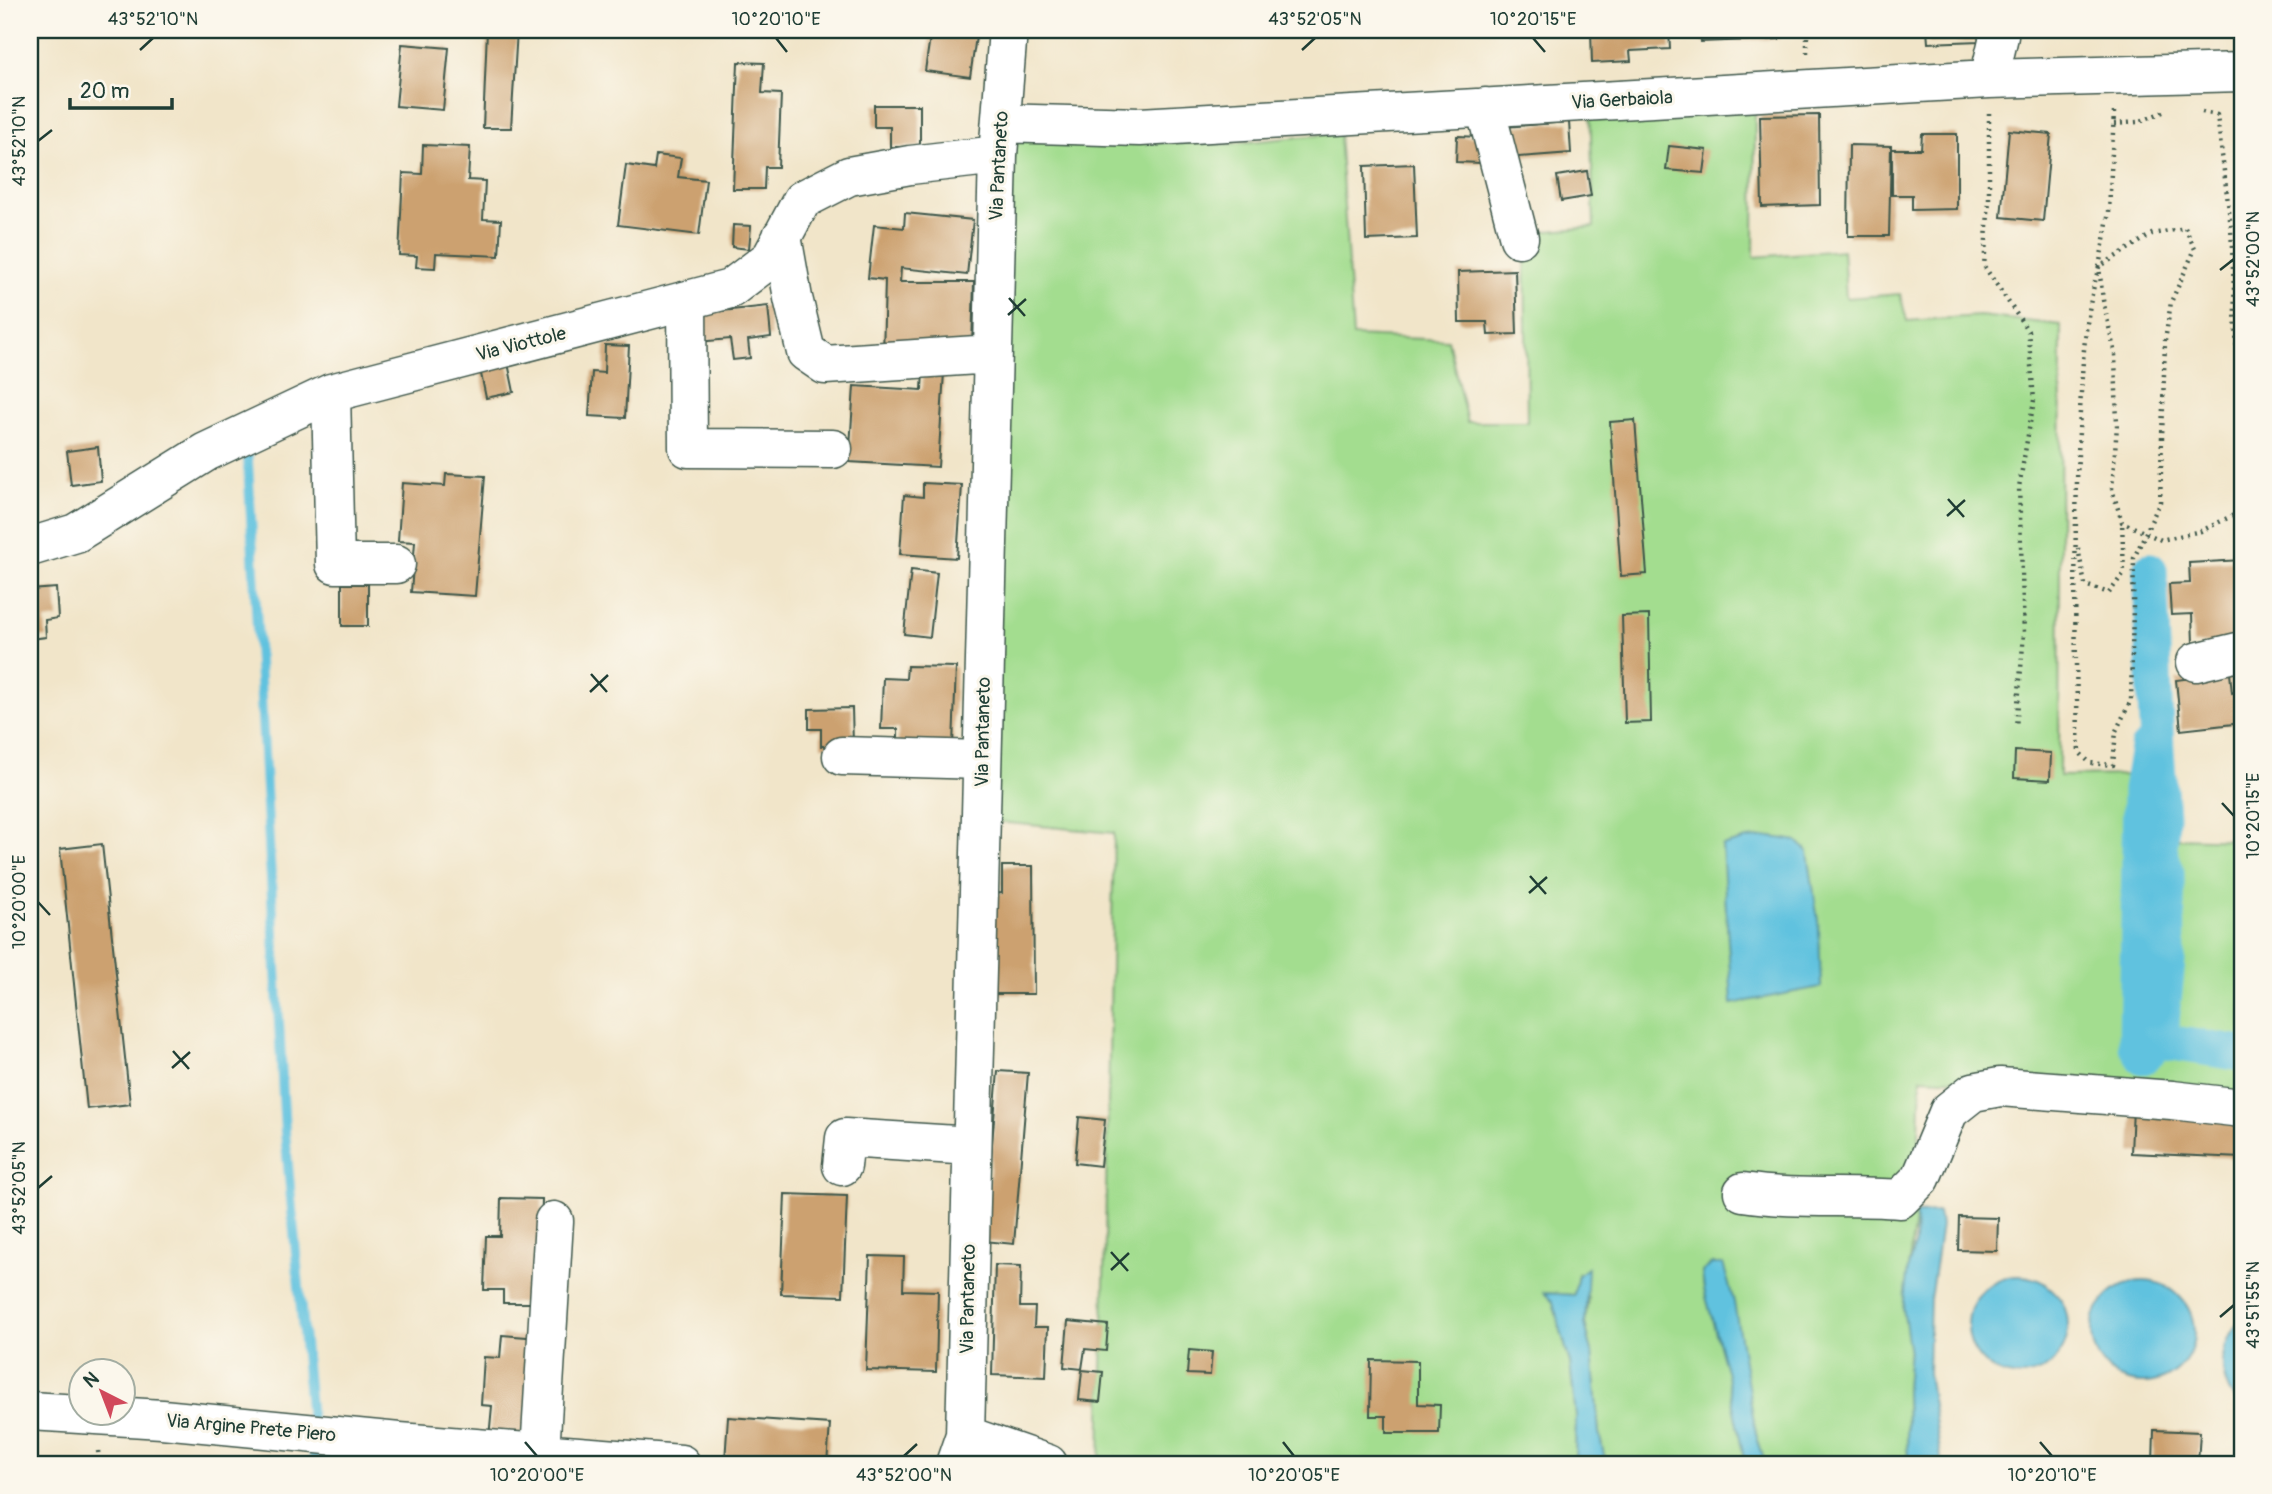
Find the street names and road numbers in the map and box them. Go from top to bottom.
street label: Via Gerbaiola [1571,85,1674,115]
street label: Via Pantaneto [984,110,1014,222]
street label: Via Viottole [473,321,569,367]
street label: Via Pantaneto [970,677,996,787]
street label: Via Pantaneto [955,1244,981,1354]
street label: Via Argine Prete Piero [165,1409,337,1447]

